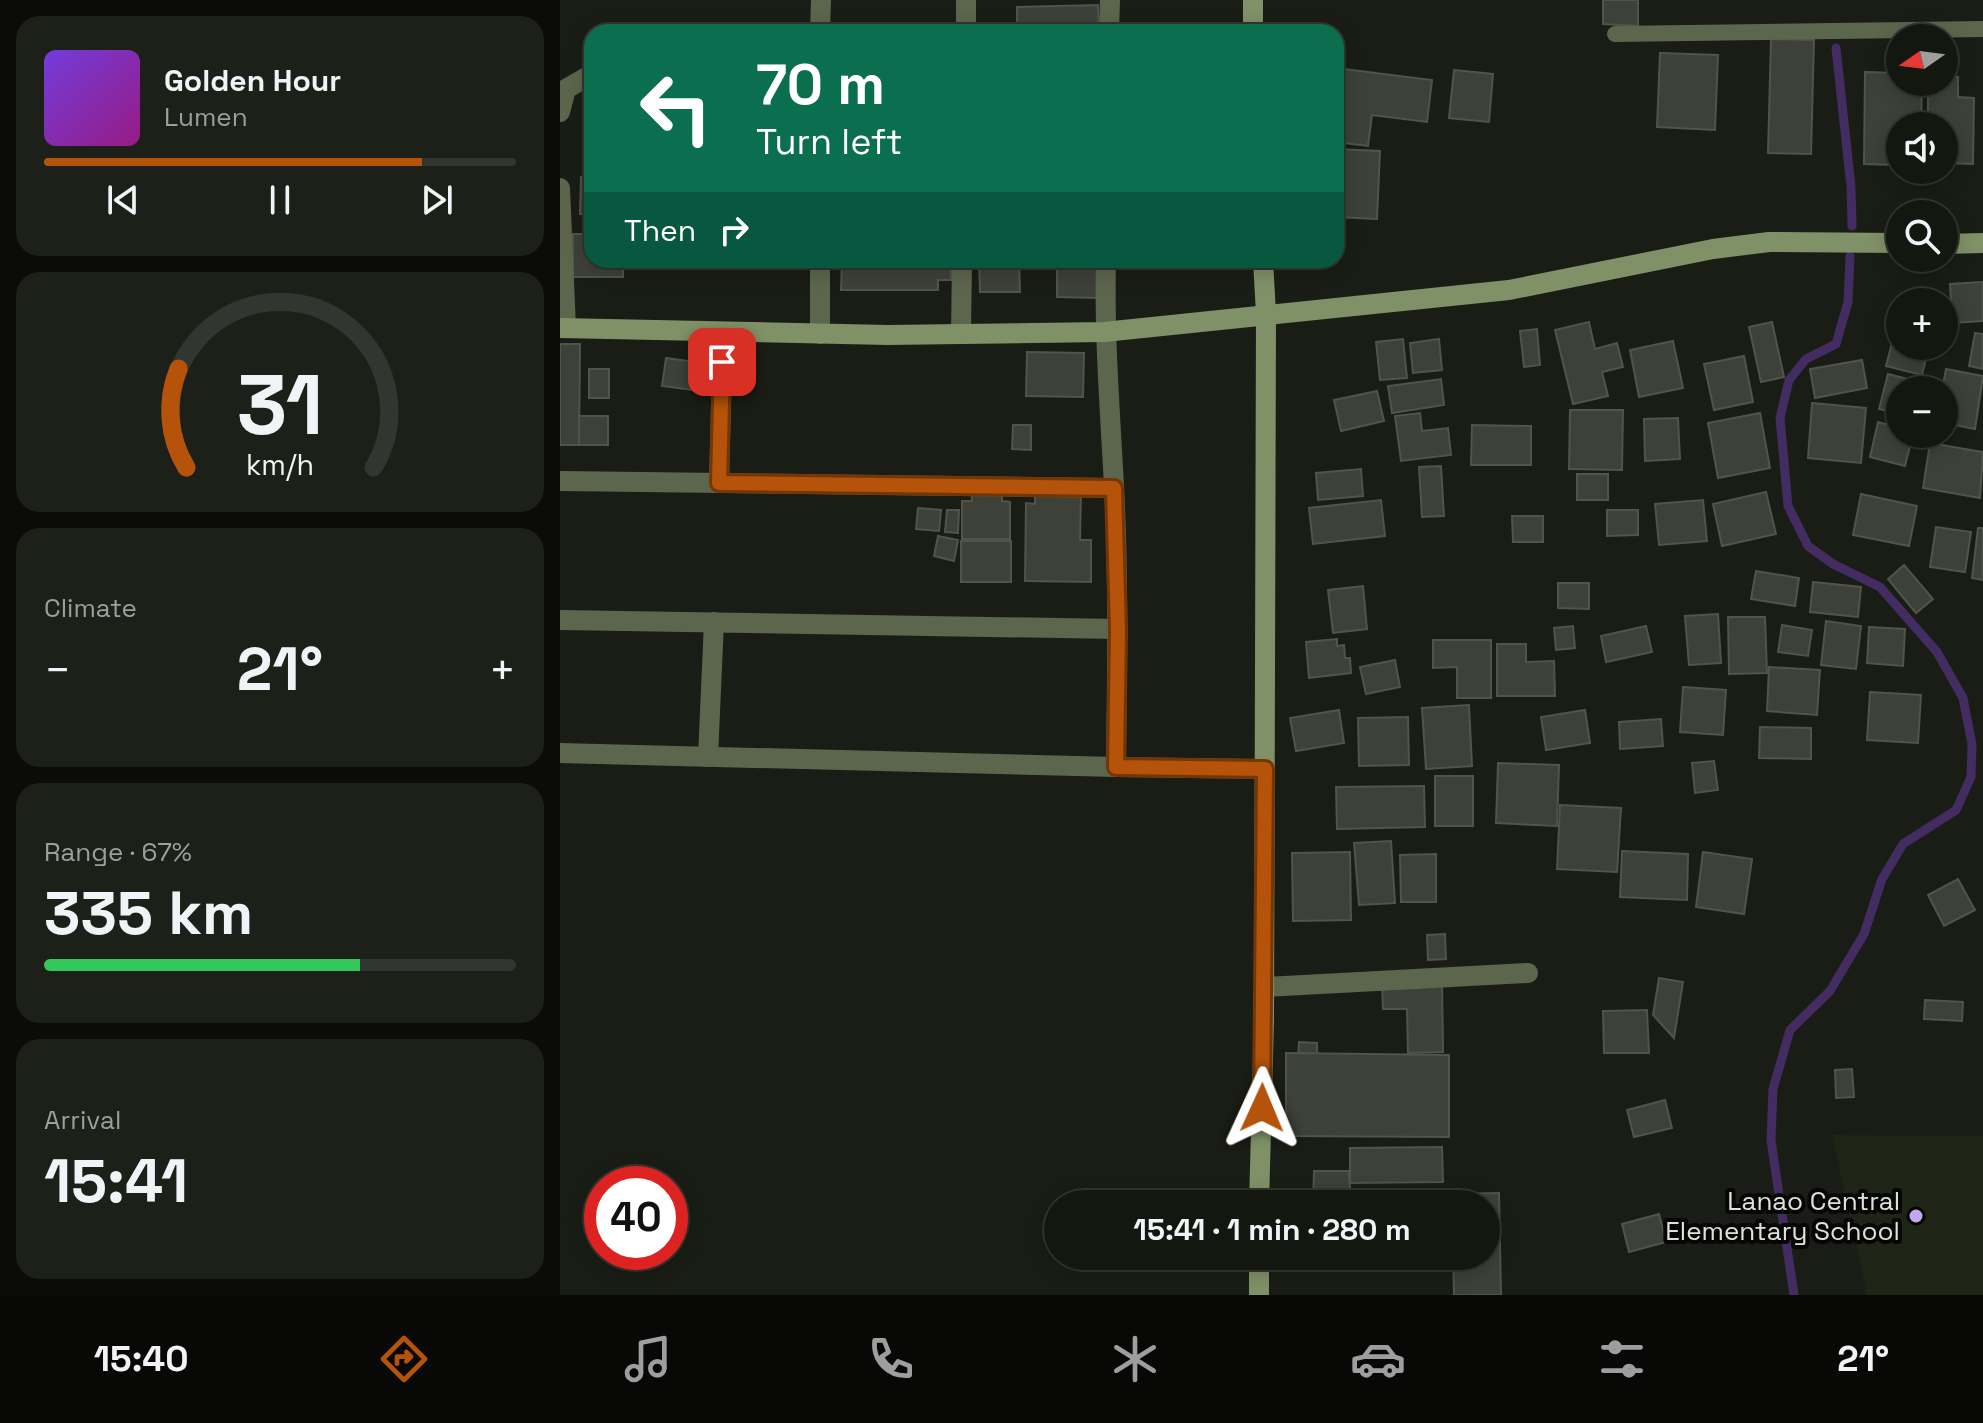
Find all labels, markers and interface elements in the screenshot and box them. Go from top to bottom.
north arrow [1886,24,1958,96]
map controls [1886,24,1958,448]
text: 70 m [756,49,885,120]
icon: left [624,56,728,160]
text: Golden Hour [164,61,341,100]
text: Lumen [164,100,248,134]
button: sound [1886,112,1958,184]
text: Turn left [756,119,903,165]
icon: previous [101,178,145,222]
icon: pause [258,178,302,222]
icon: next [415,178,459,222]
button: search [1886,200,1958,272]
icon: right [712,208,756,252]
text: Then [624,211,696,250]
button: + [1886,288,1958,360]
pin [688,328,756,396]
icon: arrive [700,340,744,384]
text: 31 [237,351,323,457]
button: − [1886,376,1958,448]
text: km/h [246,447,314,483]
text: Climate [44,591,137,625]
text: 21° [237,631,323,708]
text: − [44,642,71,698]
text: + [489,642,516,698]
text: Range · 67% [44,835,192,869]
text: 335 km [44,875,253,952]
position arrow [1220,1066,1304,1150]
text: Arrival [44,1103,121,1137]
text: 15:41 [44,1143,188,1220]
speed limit sign: 40 [584,1166,688,1270]
place label: Lanao Central Elementary School [1665,1184,1900,1248]
marker: Lanao Central Elementary School [1907,1207,1925,1225]
text: 15:41 · 1 min · 280 m [1133,1210,1411,1249]
icon: directions [376,1331,432,1387]
icon: music [620,1331,676,1387]
icon: phone [863,1331,919,1387]
icon: climate [1107,1331,1163,1387]
icon: car [1350,1331,1406,1387]
icon: filters [1594,1331,1650,1387]
text: 15:40 [94,1336,189,1382]
text: 21° [1837,1336,1889,1382]

